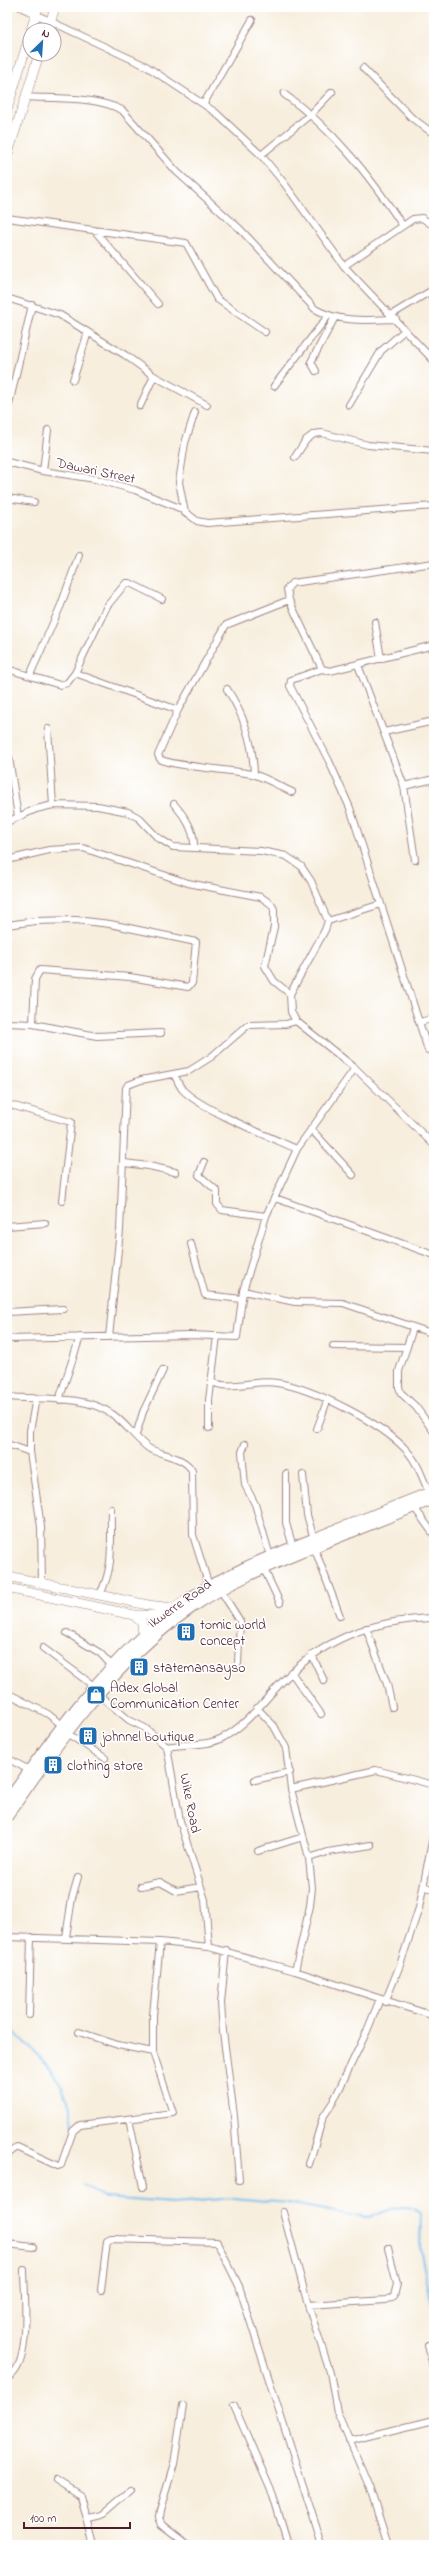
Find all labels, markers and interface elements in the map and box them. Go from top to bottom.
north arrow [22,22,62,62]
text: N [39,25,53,43]
street label: Dawari Street [53,453,137,490]
street label: Ikwerre Road [144,1574,216,1634]
place label: tomic world concept [200,1615,266,1652]
building icon: tomic world concept [175,1621,197,1643]
building icon: statemansayso [128,1656,150,1678]
place label: statemansayso [153,1658,246,1680]
place label: Adex Global Communication Center [110,1678,240,1715]
shop icon: Adex Global Communication Center [85,1684,107,1706]
building icon: johnnel boutique [77,1725,99,1747]
place label: johnnel boutique [100,1727,195,1748]
building icon: clothing store [42,1754,64,1776]
place label: clothing store [67,1756,144,1778]
street label: Wike Road [173,1772,206,1835]
scale bar [24,2504,130,2530]
text: 100 m [30,2510,57,2528]

